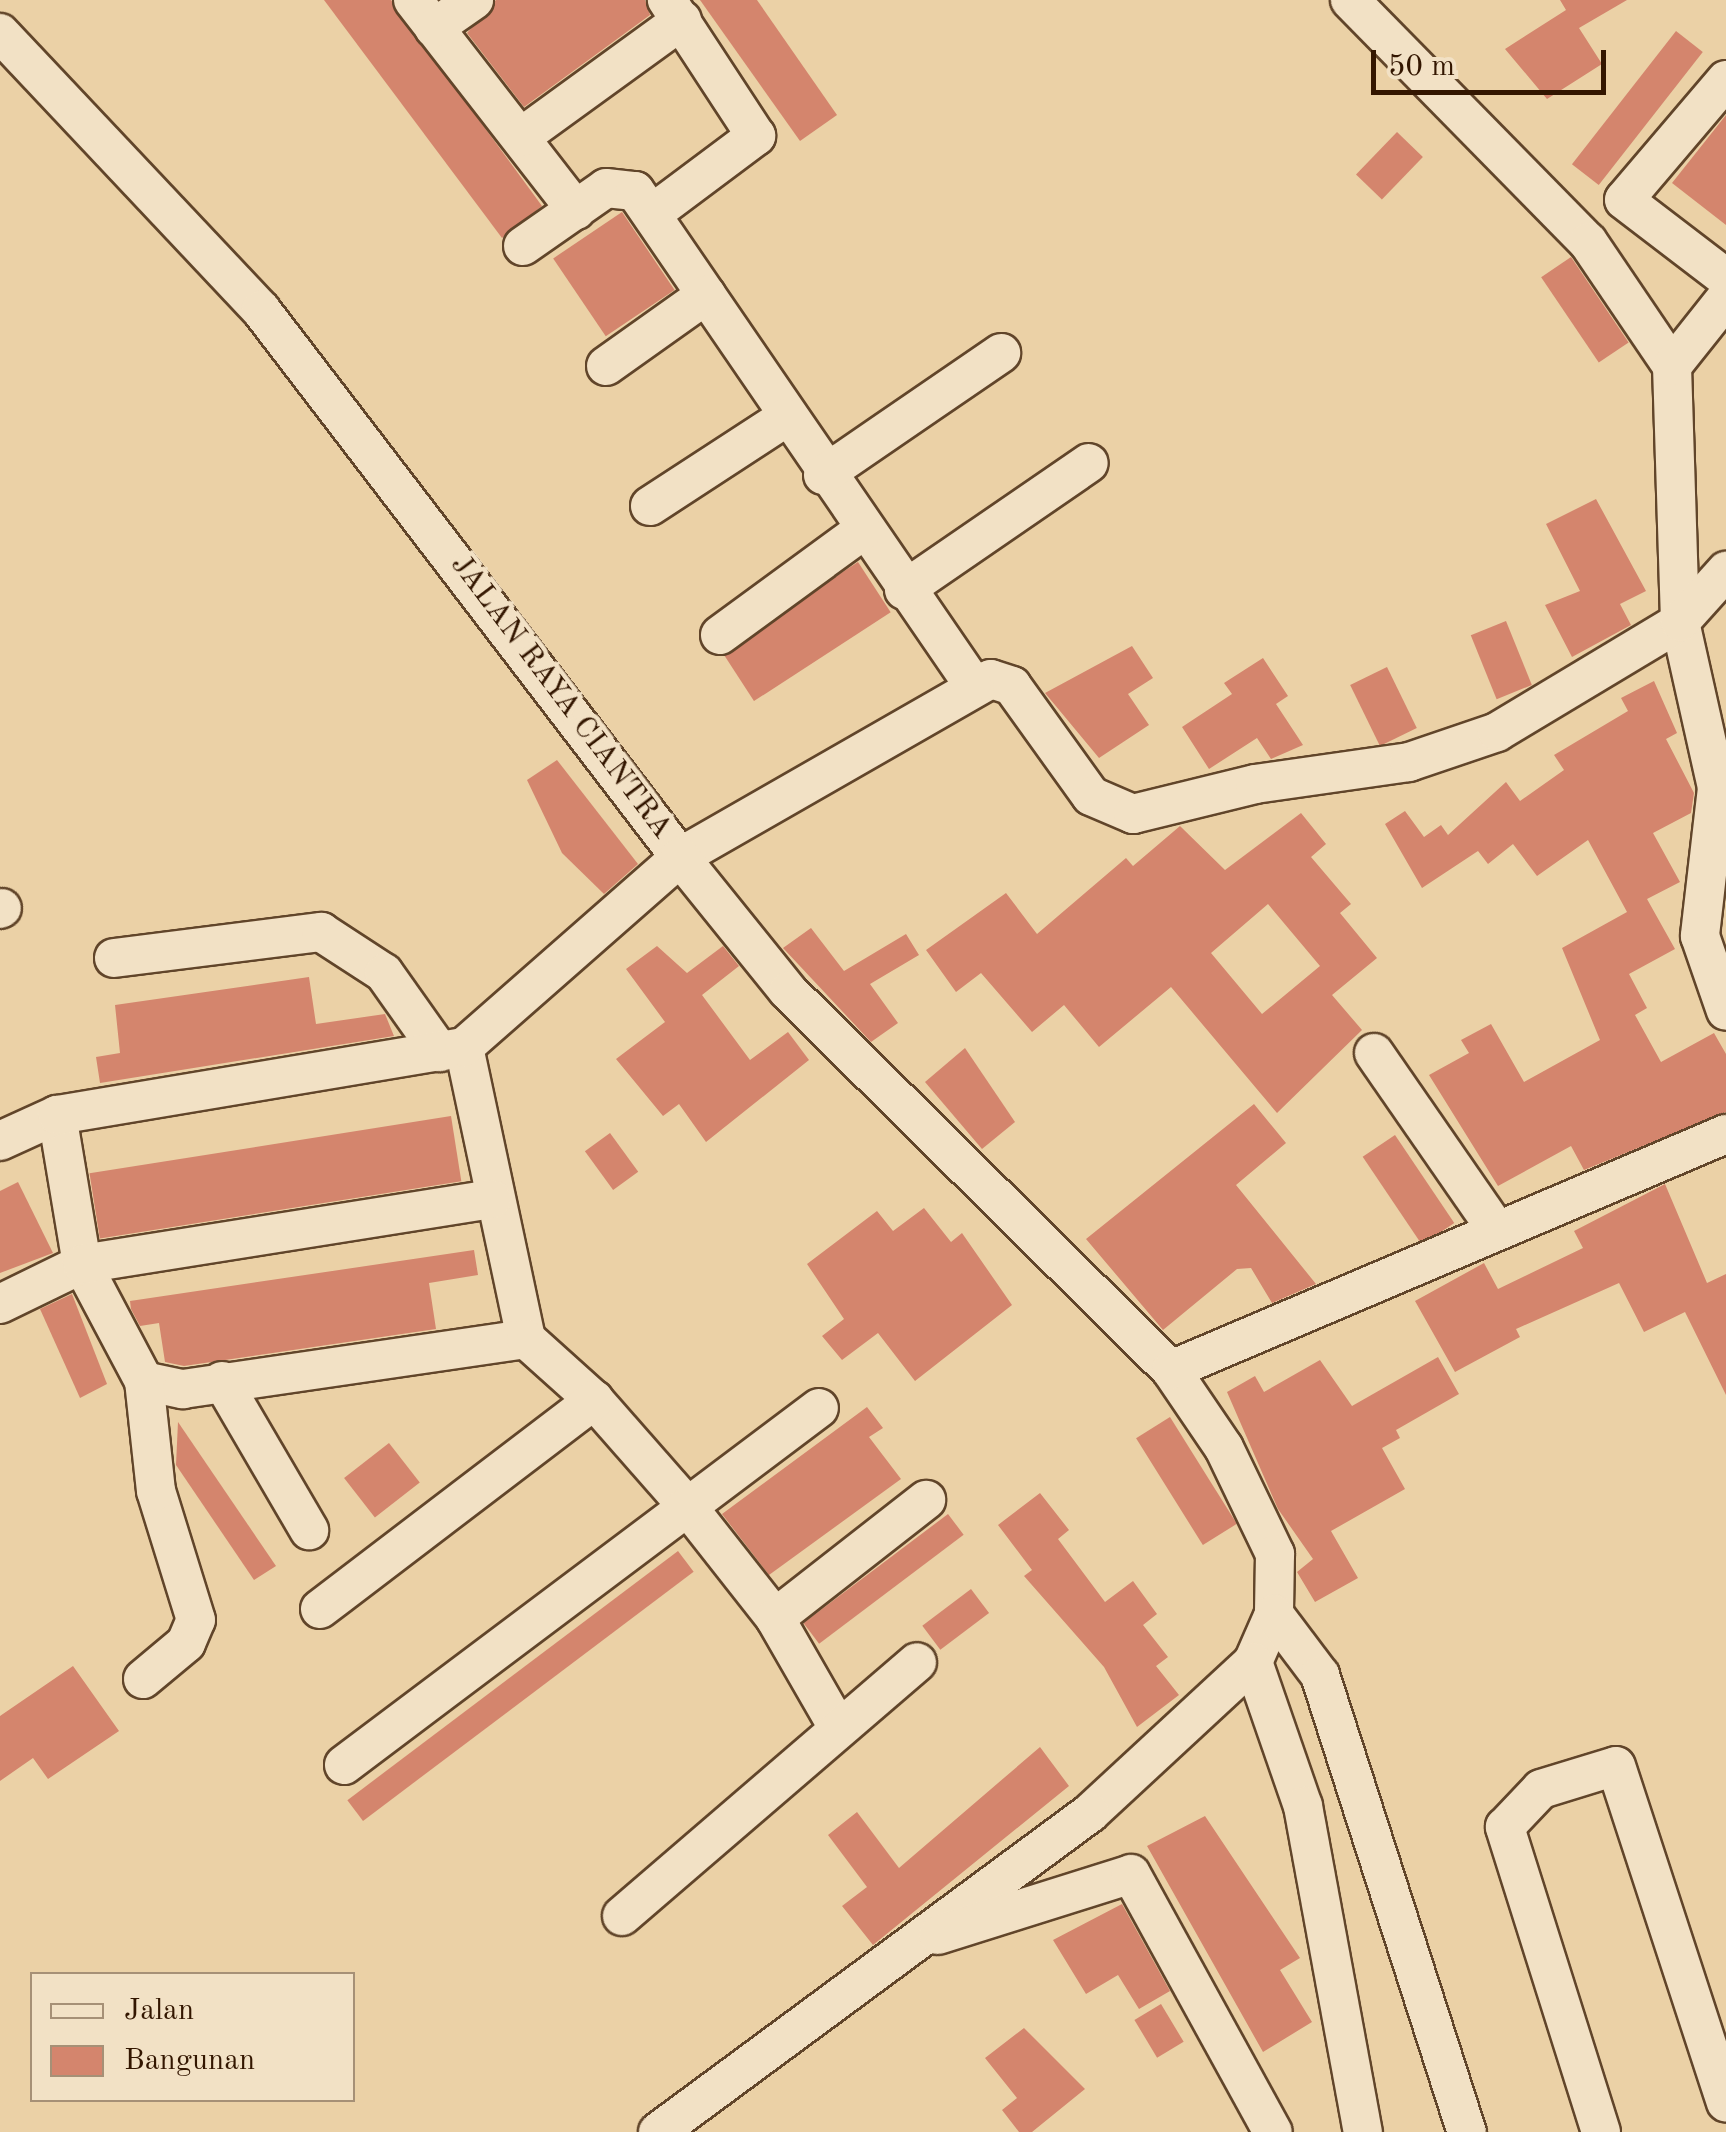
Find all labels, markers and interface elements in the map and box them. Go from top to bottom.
scale bar [1376,30,1611,92]
text: 50 m [1388,52,1455,82]
street label: JALAN RAYA CIANTRA [442,548,680,846]
legend [30,1972,355,2102]
text: Jalan [124,1996,194,2026]
text: Bangunan [124,2046,255,2076]

